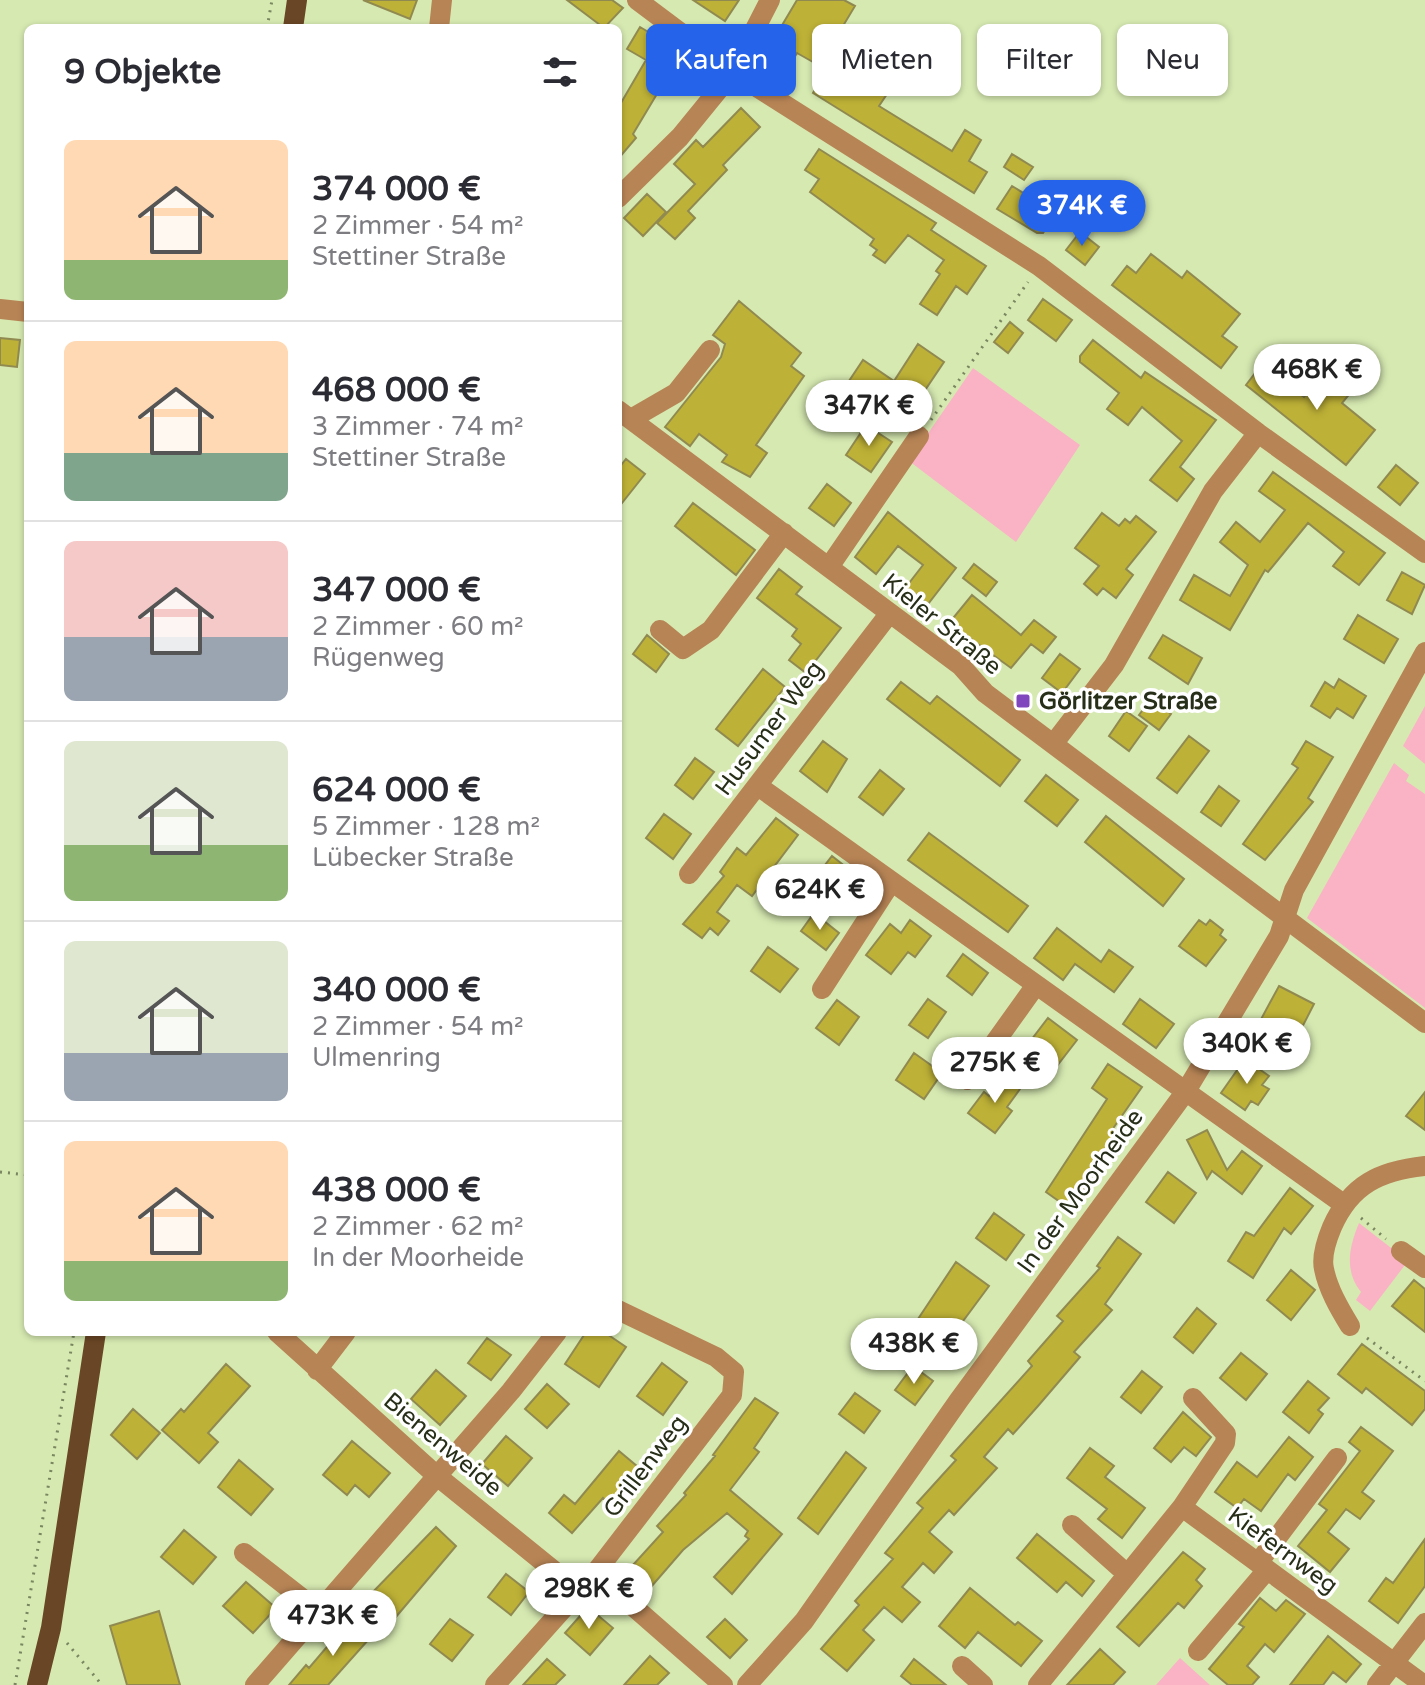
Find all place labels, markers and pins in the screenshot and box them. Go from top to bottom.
pin: 374K € [1017,180,1147,248]
pin: 468K € [1252,344,1382,412]
pin: 347K € [804,380,934,448]
place label: Görlitzer Straße [1039,687,1218,716]
marker: Görlitzer Straße [1014,692,1032,710]
pin: 624K € [755,864,885,932]
pin: 340K € [1182,1018,1312,1086]
pin: 275K € [930,1037,1060,1105]
pin: 438K € [849,1318,979,1386]
pin: 298K € [524,1563,654,1631]
pin: 473K € [268,1590,398,1658]

